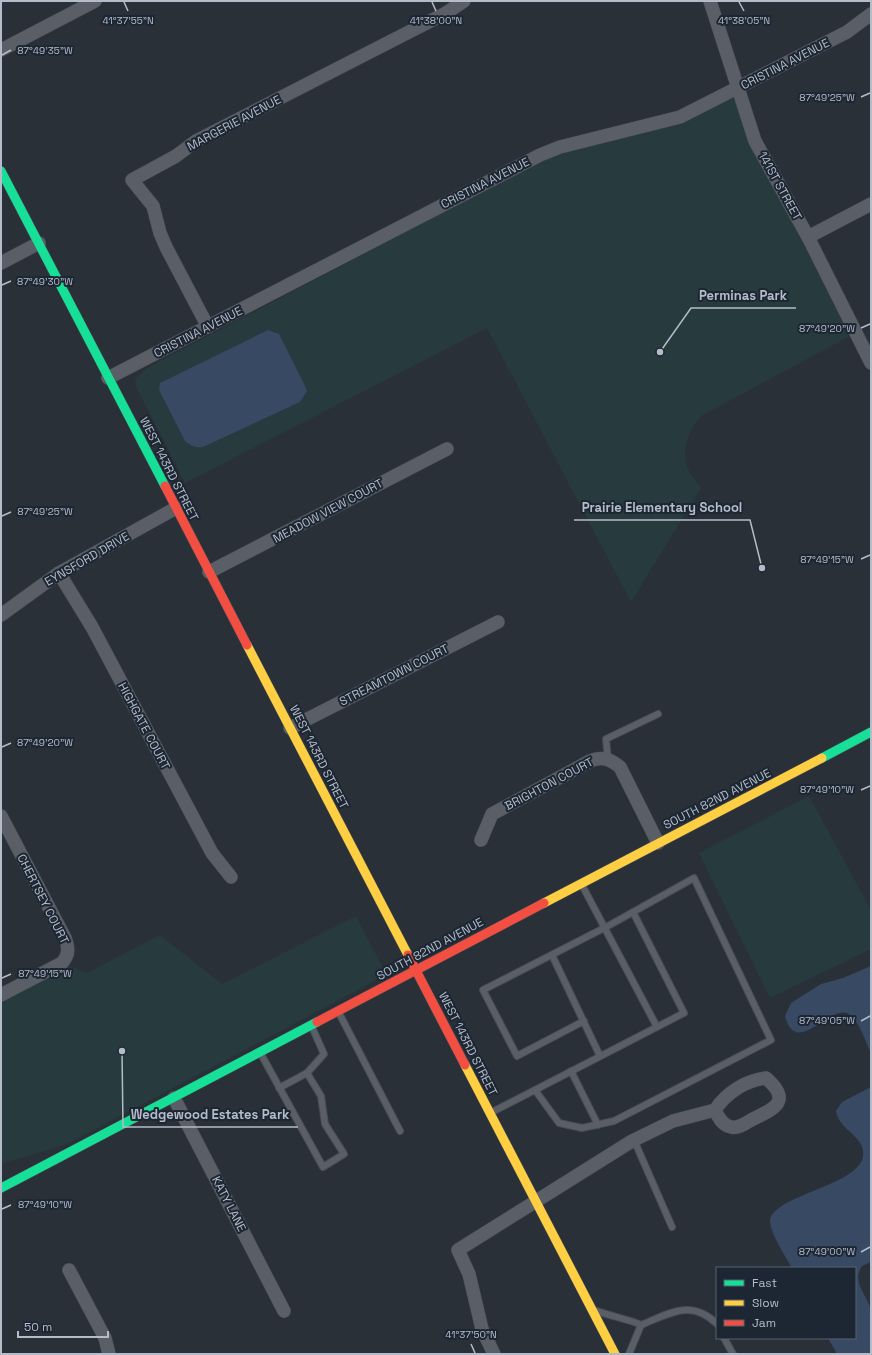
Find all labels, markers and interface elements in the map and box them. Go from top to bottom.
text: 41°37'55"N [102,14,154,27]
text: 41°38'00"N [410,14,462,27]
text: 41°38'05"N [718,14,770,27]
street label: CRISTINA AVENUE [738,35,832,93]
text: 87°49'35"W [17,44,73,57]
street label: MARGERIE AVENUE [184,91,284,155]
text: 87°49'25"W [799,91,855,104]
street label: 141ST STREET [755,149,805,223]
street label: CRISTINA AVENUE [438,154,532,212]
text: 87°49'30"W [17,275,73,288]
callout: Perminas Park [691,283,796,308]
text: Perminas Park [699,287,788,304]
street label: CRISTINA AVENUE [151,303,245,361]
text: 87°49'20"W [799,322,855,335]
street label: WEST 143RD STREET [136,414,202,524]
street label: MEADOW VIEW COURT [270,475,386,547]
callout: Prairie Elementary School [574,495,750,520]
text: Prairie Elementary School [582,499,742,516]
text: 87°49'25"W [17,505,73,518]
street label: EYNSFORD DRIVE [42,528,132,590]
text: 87°49'15"W [800,553,854,566]
street label: STREAMTOWN COURT [337,640,451,710]
street label: HIGHGATE COURT [114,680,174,772]
street label: WEST 143RD STREET [286,702,352,812]
text: 87°49'20"W [17,736,73,749]
street label: BRIGHTON COURT [502,754,596,814]
street label: SOUTH 82ND AVENUE [660,765,774,833]
text: 87°49'10"W [800,783,854,796]
street label: CHERTSEY COURT [13,851,73,947]
street label: SOUTH 82ND AVENUE [374,914,486,984]
text: 87°49'15"W [18,967,72,980]
street label: WEST 143RD STREET [435,989,501,1099]
text: 87°49'05"W [799,1014,855,1027]
callout: Wedgewood Estates Park [123,1102,298,1127]
text: Wedgewood Estates Park [131,1106,290,1123]
street label: KATY LANE [208,1174,250,1235]
text: 87°49'10"W [18,1198,72,1211]
text: 87°49'00"W [799,1245,855,1258]
legend [716,1267,856,1339]
text: Fast [752,1275,777,1291]
text: Slow [752,1295,779,1311]
scale bar [18,1313,108,1339]
text: Jam [752,1315,776,1331]
text: 50 m [24,1319,52,1335]
text: 41°37'50"N [445,1328,497,1341]

